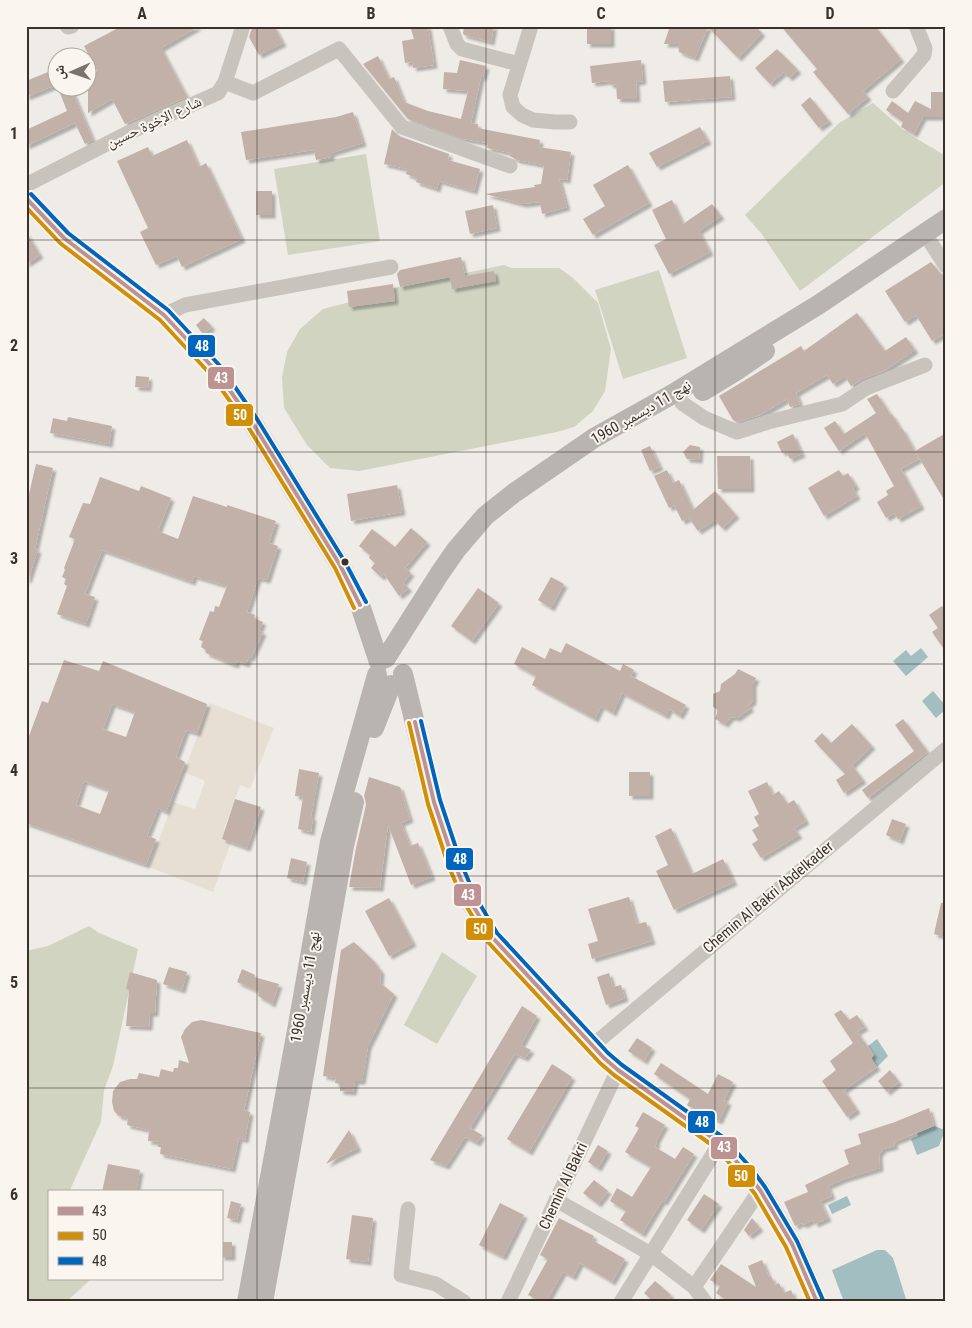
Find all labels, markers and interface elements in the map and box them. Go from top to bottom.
text: A [137,4,147,23]
text: B [367,4,376,23]
text: C [596,4,606,23]
text: D [825,4,835,23]
north arrow [48,48,98,98]
text: ش [51,65,68,80]
street label: شارع الإخوة حسين [103,92,205,153]
text: 1 [10,124,18,143]
line badge: 48 [187,334,216,358]
text: 2 [10,336,18,355]
text: 48 [195,338,209,354]
line badge: 43 [207,366,235,390]
text: 43 [214,370,228,386]
street label: نهج 11 ديسمبر 1960 [588,376,695,449]
line badge: 50 [225,403,254,427]
text: 50 [233,407,247,423]
text: 3 [10,549,18,568]
unlabelled marker [340,557,350,567]
text: 4 [10,761,18,780]
street label: Chemin Al Bakri Abdelkader [699,837,837,957]
line badge: 48 [445,847,474,871]
text: 48 [453,851,467,867]
line badge: 43 [453,883,482,907]
text: 43 [461,887,475,903]
line badge: 50 [465,917,494,941]
text: 50 [473,921,487,937]
street label: نهج 11 ديسمبر 1960 [286,930,325,1044]
text: 5 [10,973,18,992]
line badge: 48 [687,1110,716,1134]
text: 48 [695,1114,709,1130]
line badge: 43 [710,1136,738,1160]
text: 43 [717,1139,731,1155]
street label: Chemin Al Bakri [535,1140,591,1232]
line badge: 50 [727,1164,756,1188]
text: 50 [734,1168,748,1184]
text: 6 [10,1185,18,1204]
legend [48,1190,222,1280]
text: 43 [92,1202,107,1220]
text: 50 [92,1226,107,1244]
text: 48 [92,1252,107,1270]

